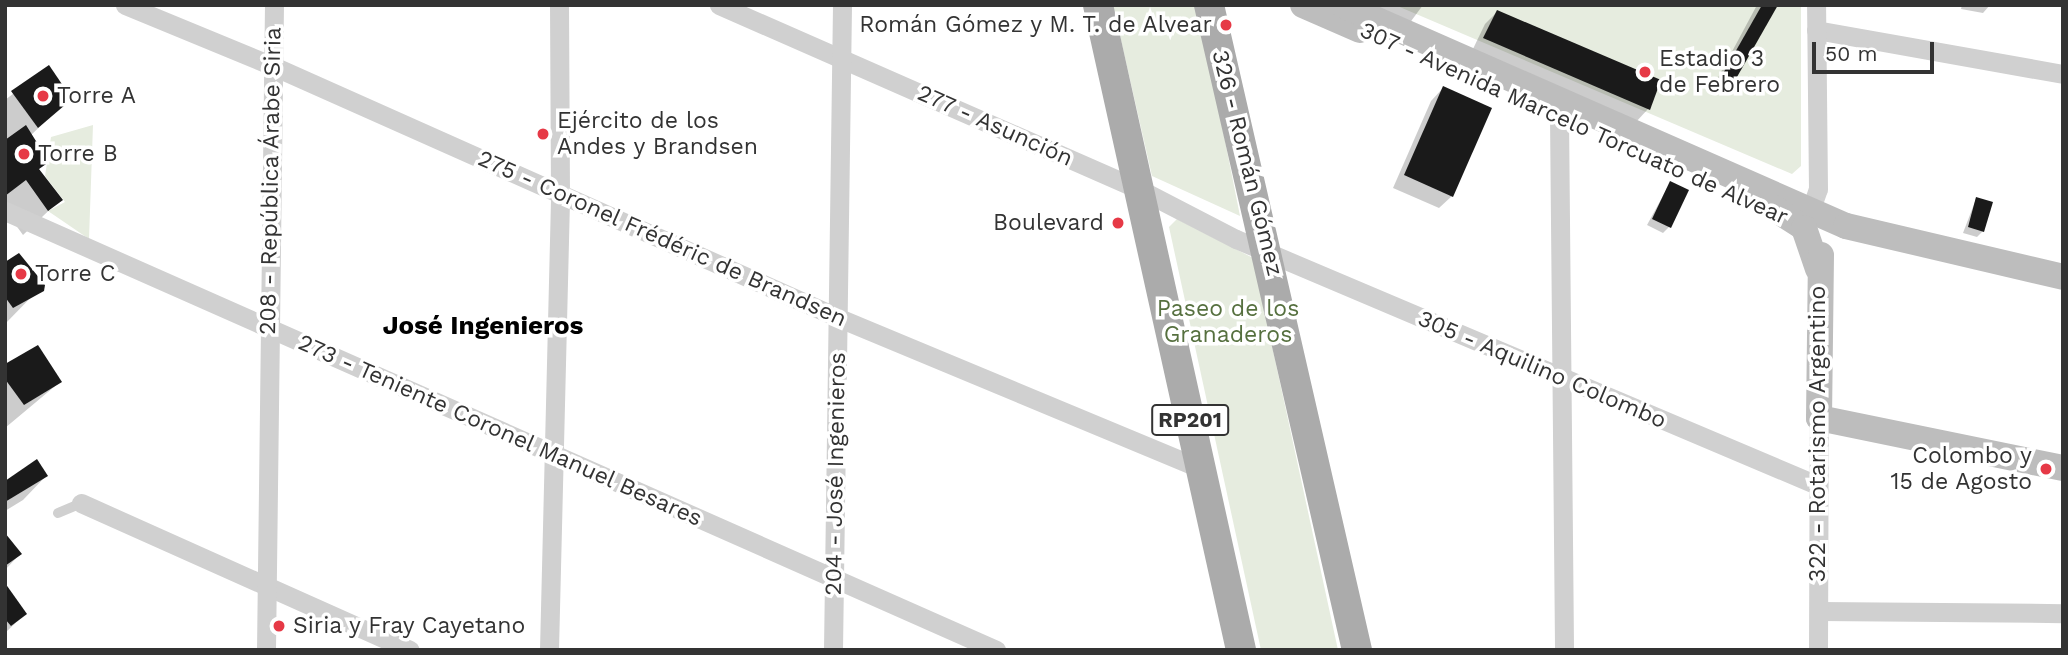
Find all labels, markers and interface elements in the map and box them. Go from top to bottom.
place label: Román Gómez y M. T. de Alvear [857,11,1212,39]
street label: 307 - Avenida Marcelo Torcuato de Alvear [1354,16,1794,232]
marker: Román Gómez y M. T. de Alvear [1218,17,1234,33]
street label: 208 - República Árabe Siria [255,26,287,336]
scale bar [1816,28,1938,72]
text: 50 m [1825,41,1877,66]
place label: Estadio 3 de Febrero [1659,45,1780,99]
street label: 326 - Román Gómez [1206,47,1288,279]
marker: Estadio 3 de Febrero [1637,64,1653,80]
street label: 277 - Asunción [912,79,1078,173]
place label: Torre A [57,82,137,110]
marker: Torre A [35,88,51,104]
place label: Ejército de los Andes y Brandsen [557,107,759,161]
marker: Ejército de los Andes y Brandsen [535,126,551,142]
place label: Torre B [38,140,118,168]
street label: 275 - Coronel Frédéric de Brandsen [473,145,851,333]
marker: Torre B [16,146,32,162]
place label: Boulevard [993,209,1104,237]
marker: Boulevard [1110,215,1126,231]
place label: Torre C [35,260,115,288]
marker: Torre C [13,266,29,282]
street label: 322 - Rotarismo Argentino [1804,285,1832,583]
park label: Paseo de los Granaderos [1157,295,1299,349]
street label: 305 - Aquilino Colombo [1413,305,1671,435]
district label: José Ingenieros [383,310,583,342]
street label: 273 - Teniente Coronel Manuel Besares [293,329,707,533]
street label: 204 - José Ingenieros [820,352,852,596]
road number: RP201 [1150,402,1230,438]
place label: Colombo y 15 de Agosto [1889,442,2032,496]
marker: Colombo y 15 de Agosto [2038,461,2054,477]
place label: Siria y Fray Cayetano [293,612,528,640]
marker: Siria y Fray Cayetano [271,618,287,634]

